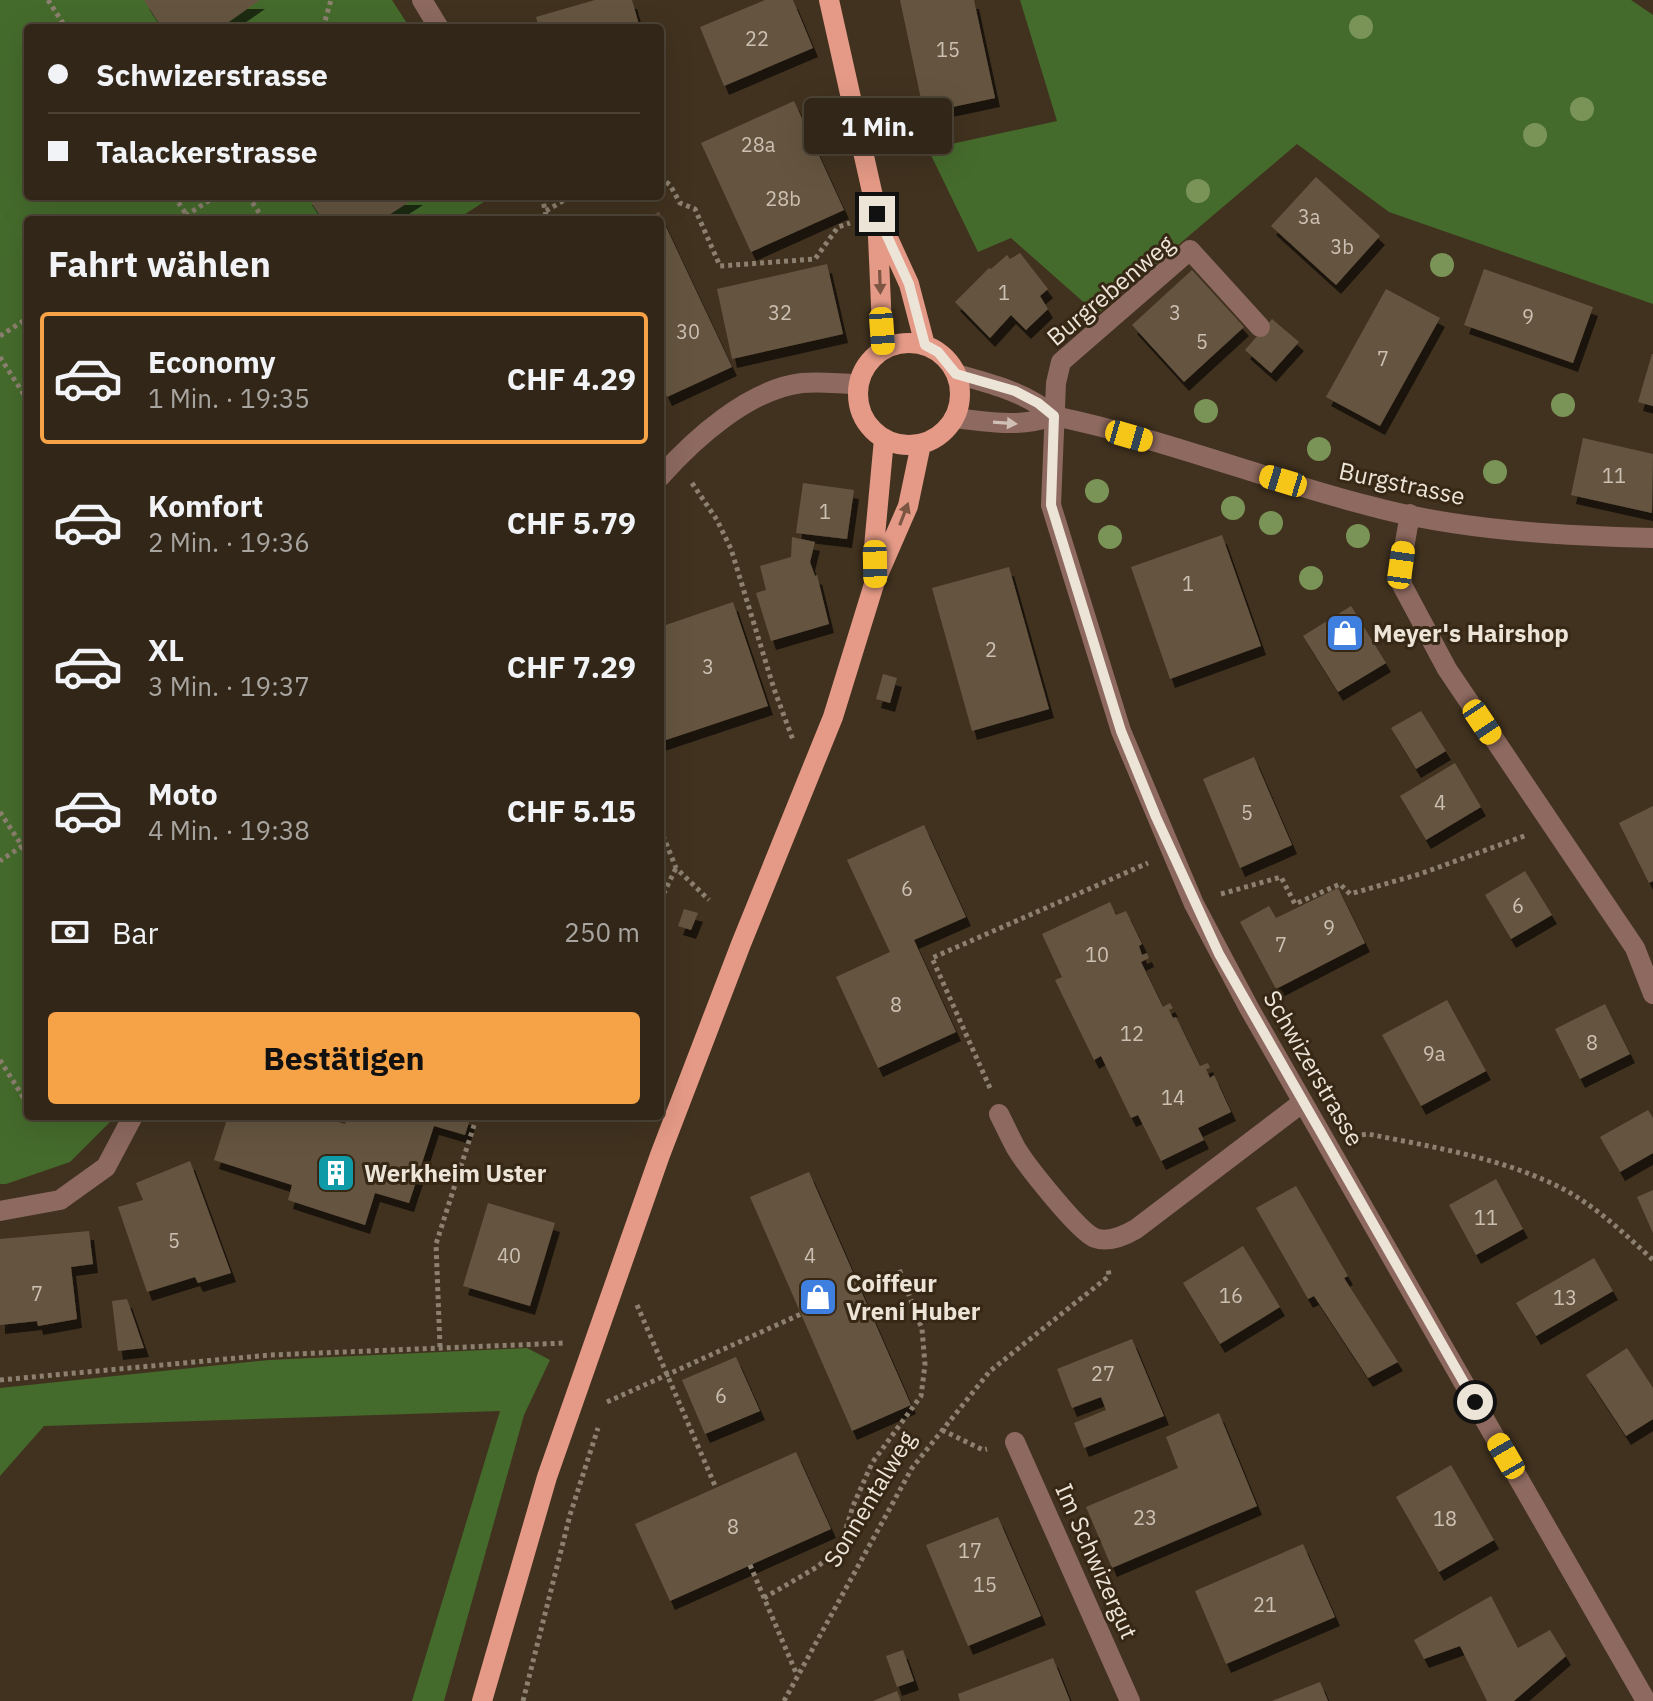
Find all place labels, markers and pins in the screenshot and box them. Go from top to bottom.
shop icon: Meyer's Hairshop [1324,612,1366,654]
place label: Meyer's Hairshop [1373,617,1569,649]
building icon: Werkheim Uster [315,1152,357,1194]
place label: Werkheim Uster [364,1157,547,1189]
place label: Coiffeur Vreni Huber [846,1267,981,1327]
shop icon: Coiffeur Vreni Huber [797,1276,839,1318]

